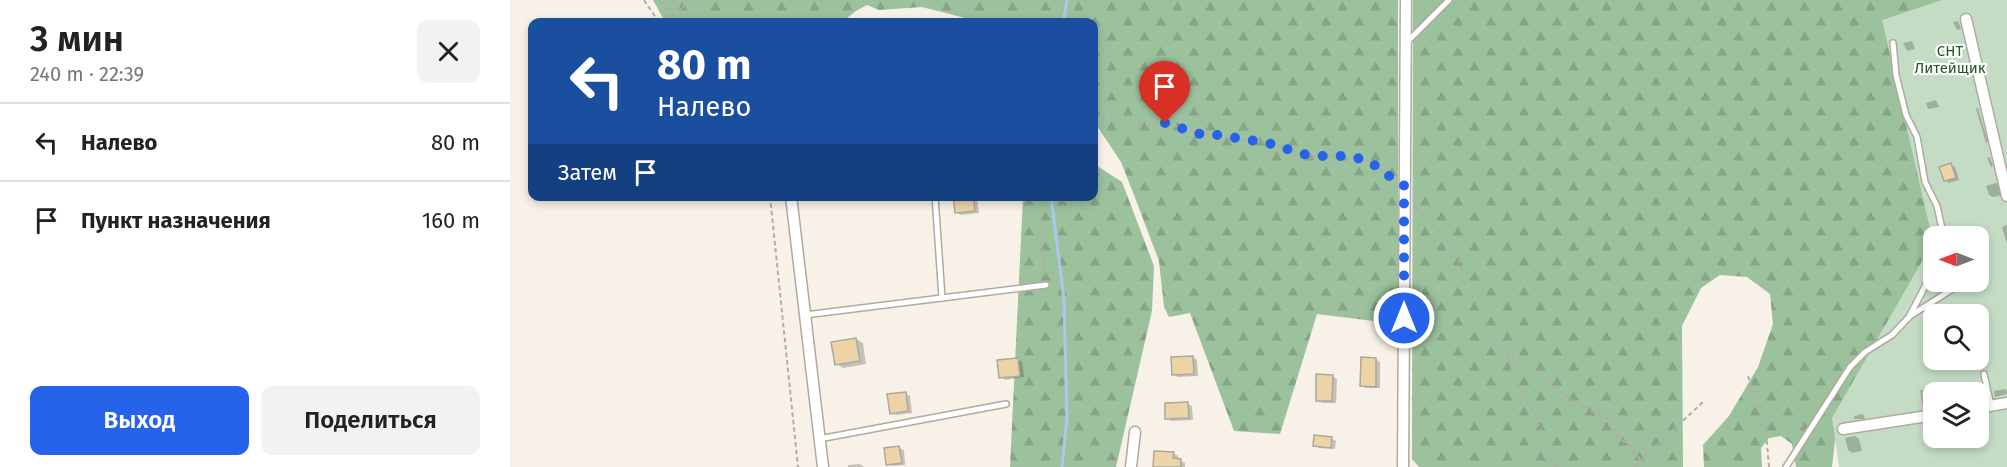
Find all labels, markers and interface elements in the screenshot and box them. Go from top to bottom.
text: 3 мин [30,17,124,61]
button: close [417,20,480,83]
text: 80 m [657,40,751,90]
icon: left [558,42,636,120]
park label: СНТ Литейщик [1914,42,1986,77]
pin [1139,61,1190,123]
text: 240 m · 22:39 [30,62,144,86]
icon: arrive [1148,70,1181,103]
text: Налево [657,91,751,123]
icon: left [30,126,63,159]
text: Налево [81,129,157,156]
text: 80 m [431,129,480,156]
icon: arrive [629,156,662,189]
text: Затем [558,159,617,186]
icon: arrive [30,204,63,237]
text: Пункт назначения [81,207,271,234]
text: 160 m [422,207,480,234]
north arrow [1923,226,1989,292]
map controls [1923,226,1989,448]
position arrow [1372,286,1436,350]
button: search [1923,304,1989,370]
button: layers [1923,382,1989,448]
button: Выход [30,386,249,455]
button: Поделиться [261,386,480,455]

